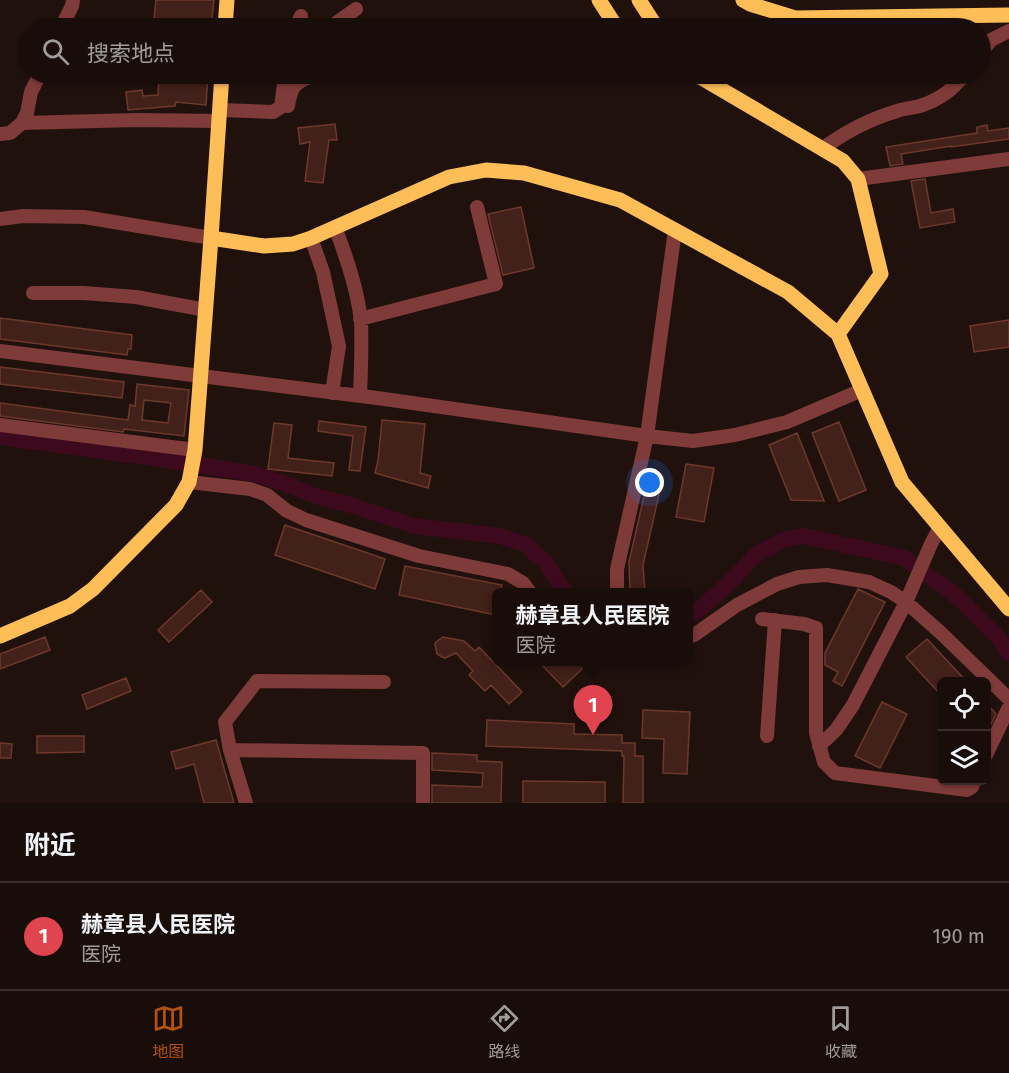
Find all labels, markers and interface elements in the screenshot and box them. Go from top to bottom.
search box [18,18,991,84]
icon: search [39,35,72,68]
text: 搜索地点 [87,40,175,67]
your location [635,468,664,497]
popup [492,588,693,666]
text: 赫章县人民医院 [515,602,670,629]
text: 医院 [515,633,555,657]
map controls [937,677,991,785]
button: locate [937,677,991,731]
pin: 1 [574,686,612,735]
button: layers [937,731,991,785]
text: 附近 [24,830,76,861]
text: 赫章县人民医院 [81,911,235,938]
text: 1 [39,924,48,948]
text: 190 m [932,924,985,948]
text: 医院 [81,942,121,966]
tab: 地图 [152,1002,185,1062]
tab: 路线 [488,1002,521,1062]
tab: 收藏 [824,1002,857,1062]

